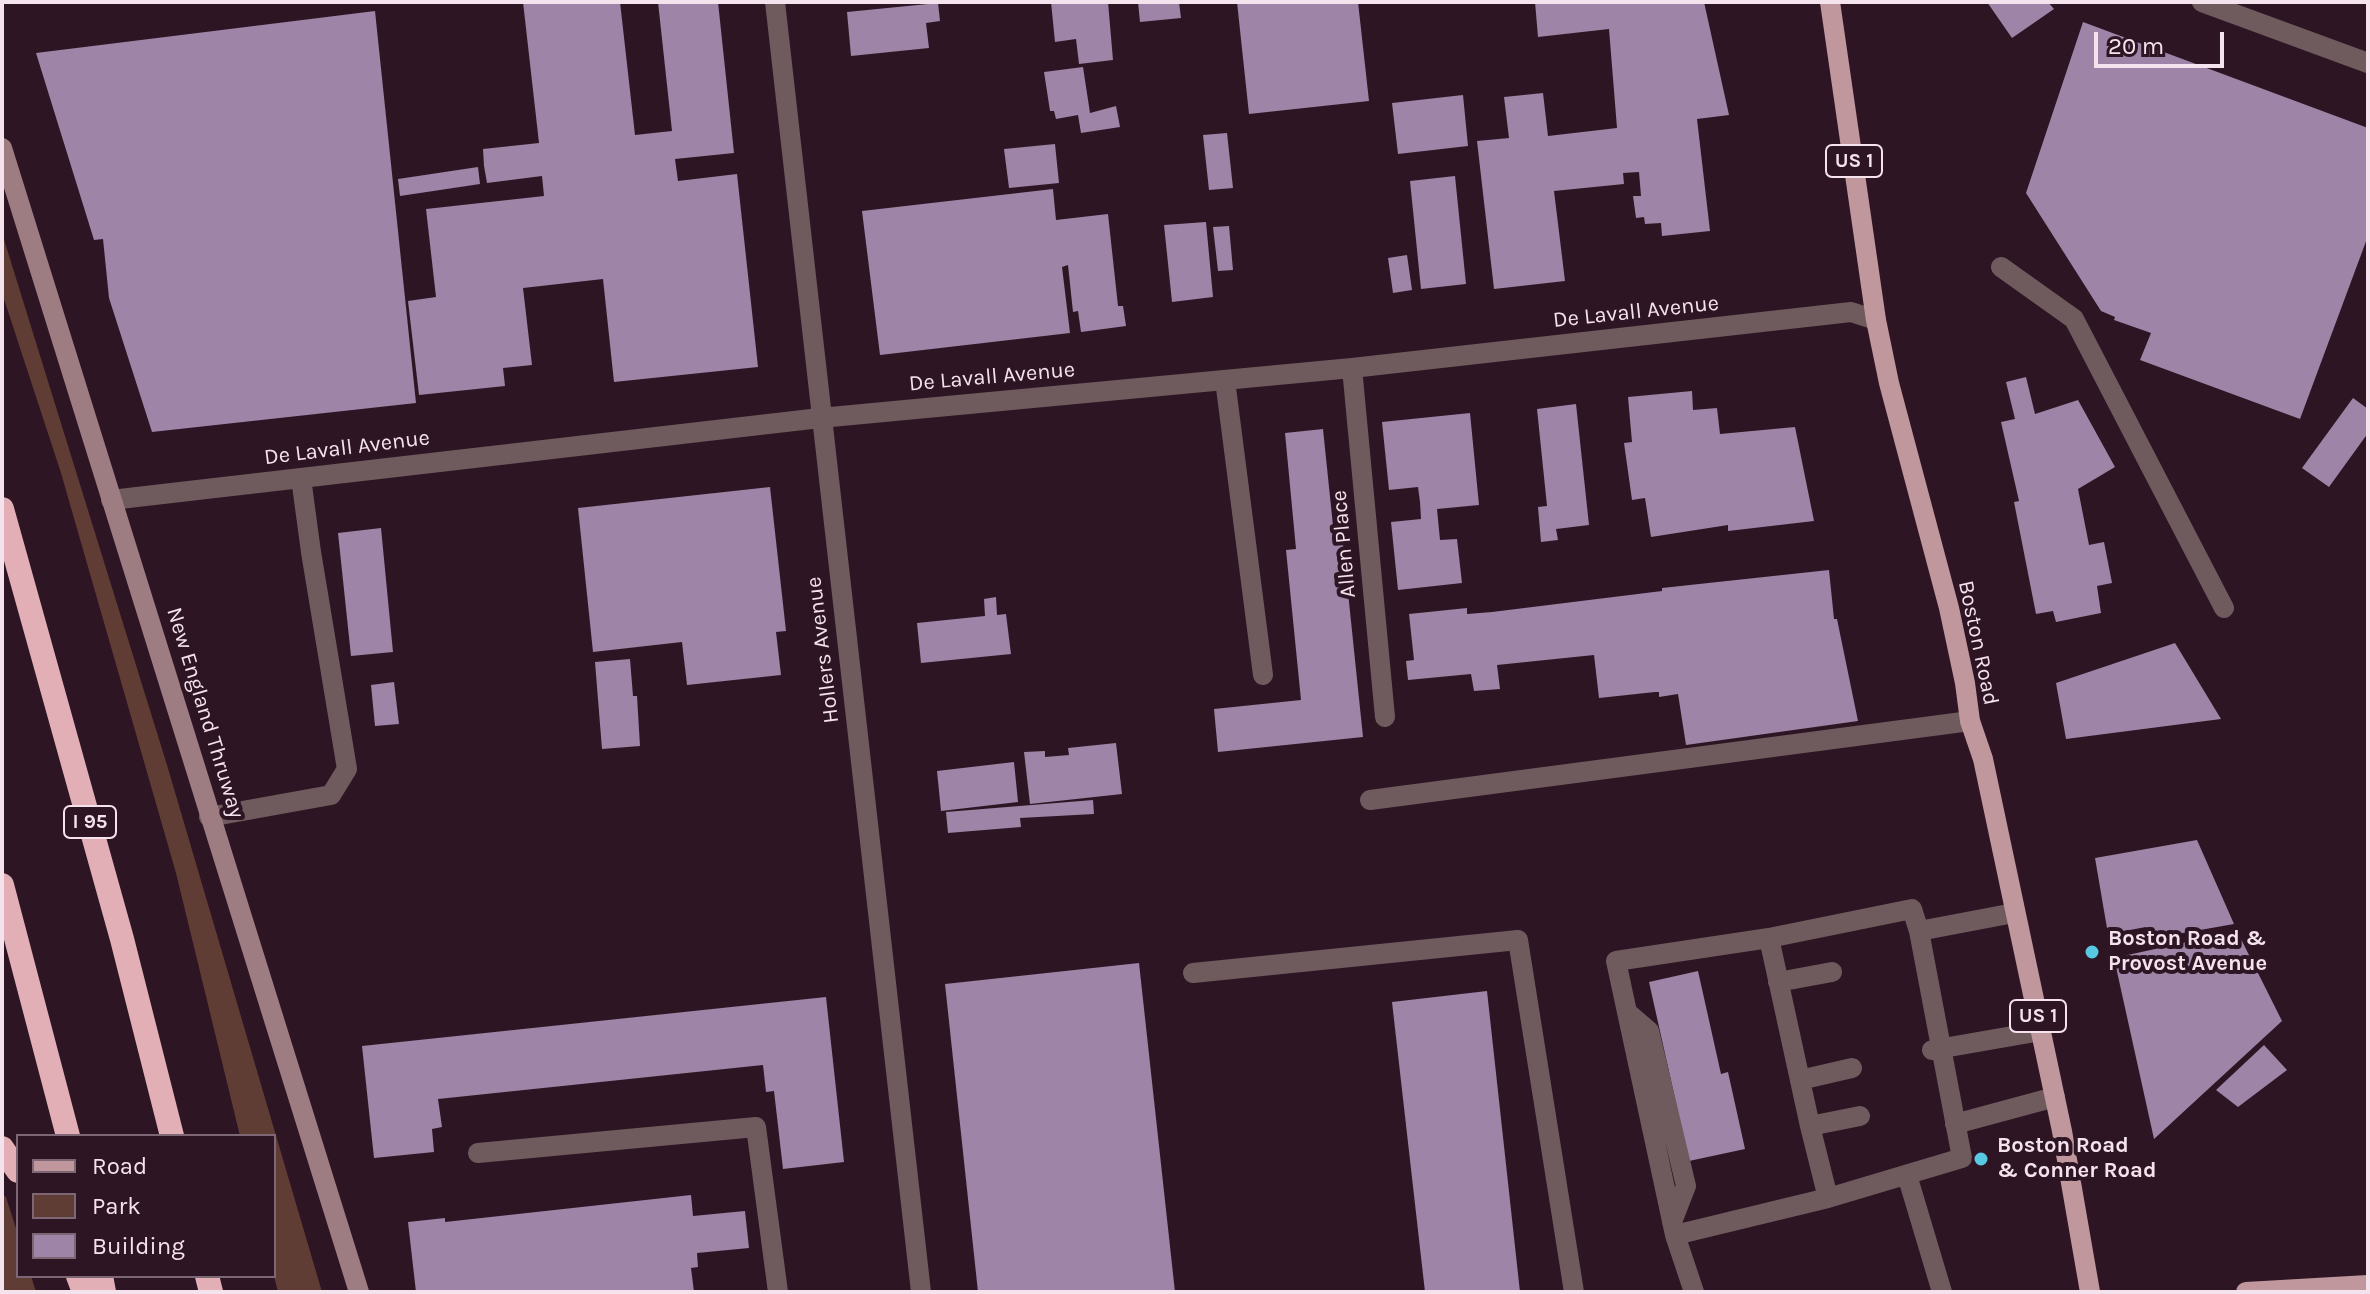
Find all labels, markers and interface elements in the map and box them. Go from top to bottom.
scale bar [2098,16,2228,66]
text: 20 m [2108,32,2164,60]
road number: US 1 [1826,145,1882,177]
street label: De Lavall Avenue [1552,290,1720,334]
street label: De Lavall Avenue [908,357,1076,397]
street label: De Lavall Avenue [263,425,431,471]
street label: Allen Place [1326,489,1362,599]
street label: Hollers Avenue [801,575,845,725]
street label: Boston Road [1952,578,2004,708]
street label: New England Thruway [160,604,250,822]
road number: I 95 [64,806,116,838]
place label: Boston Road & Provost Avenue [2108,926,2267,978]
marker: Boston Road & Provost Avenue [2083,943,2101,961]
road number: US 1 [2010,1000,2066,1032]
place label: Boston Road & Conner Road [1997,1133,2156,1184]
legend [16,1134,276,1278]
marker: Boston Road & Conner Road [1972,1150,1990,1168]
text: Road [92,1152,147,1180]
text: Park [92,1192,141,1220]
text: Building [92,1232,185,1260]

